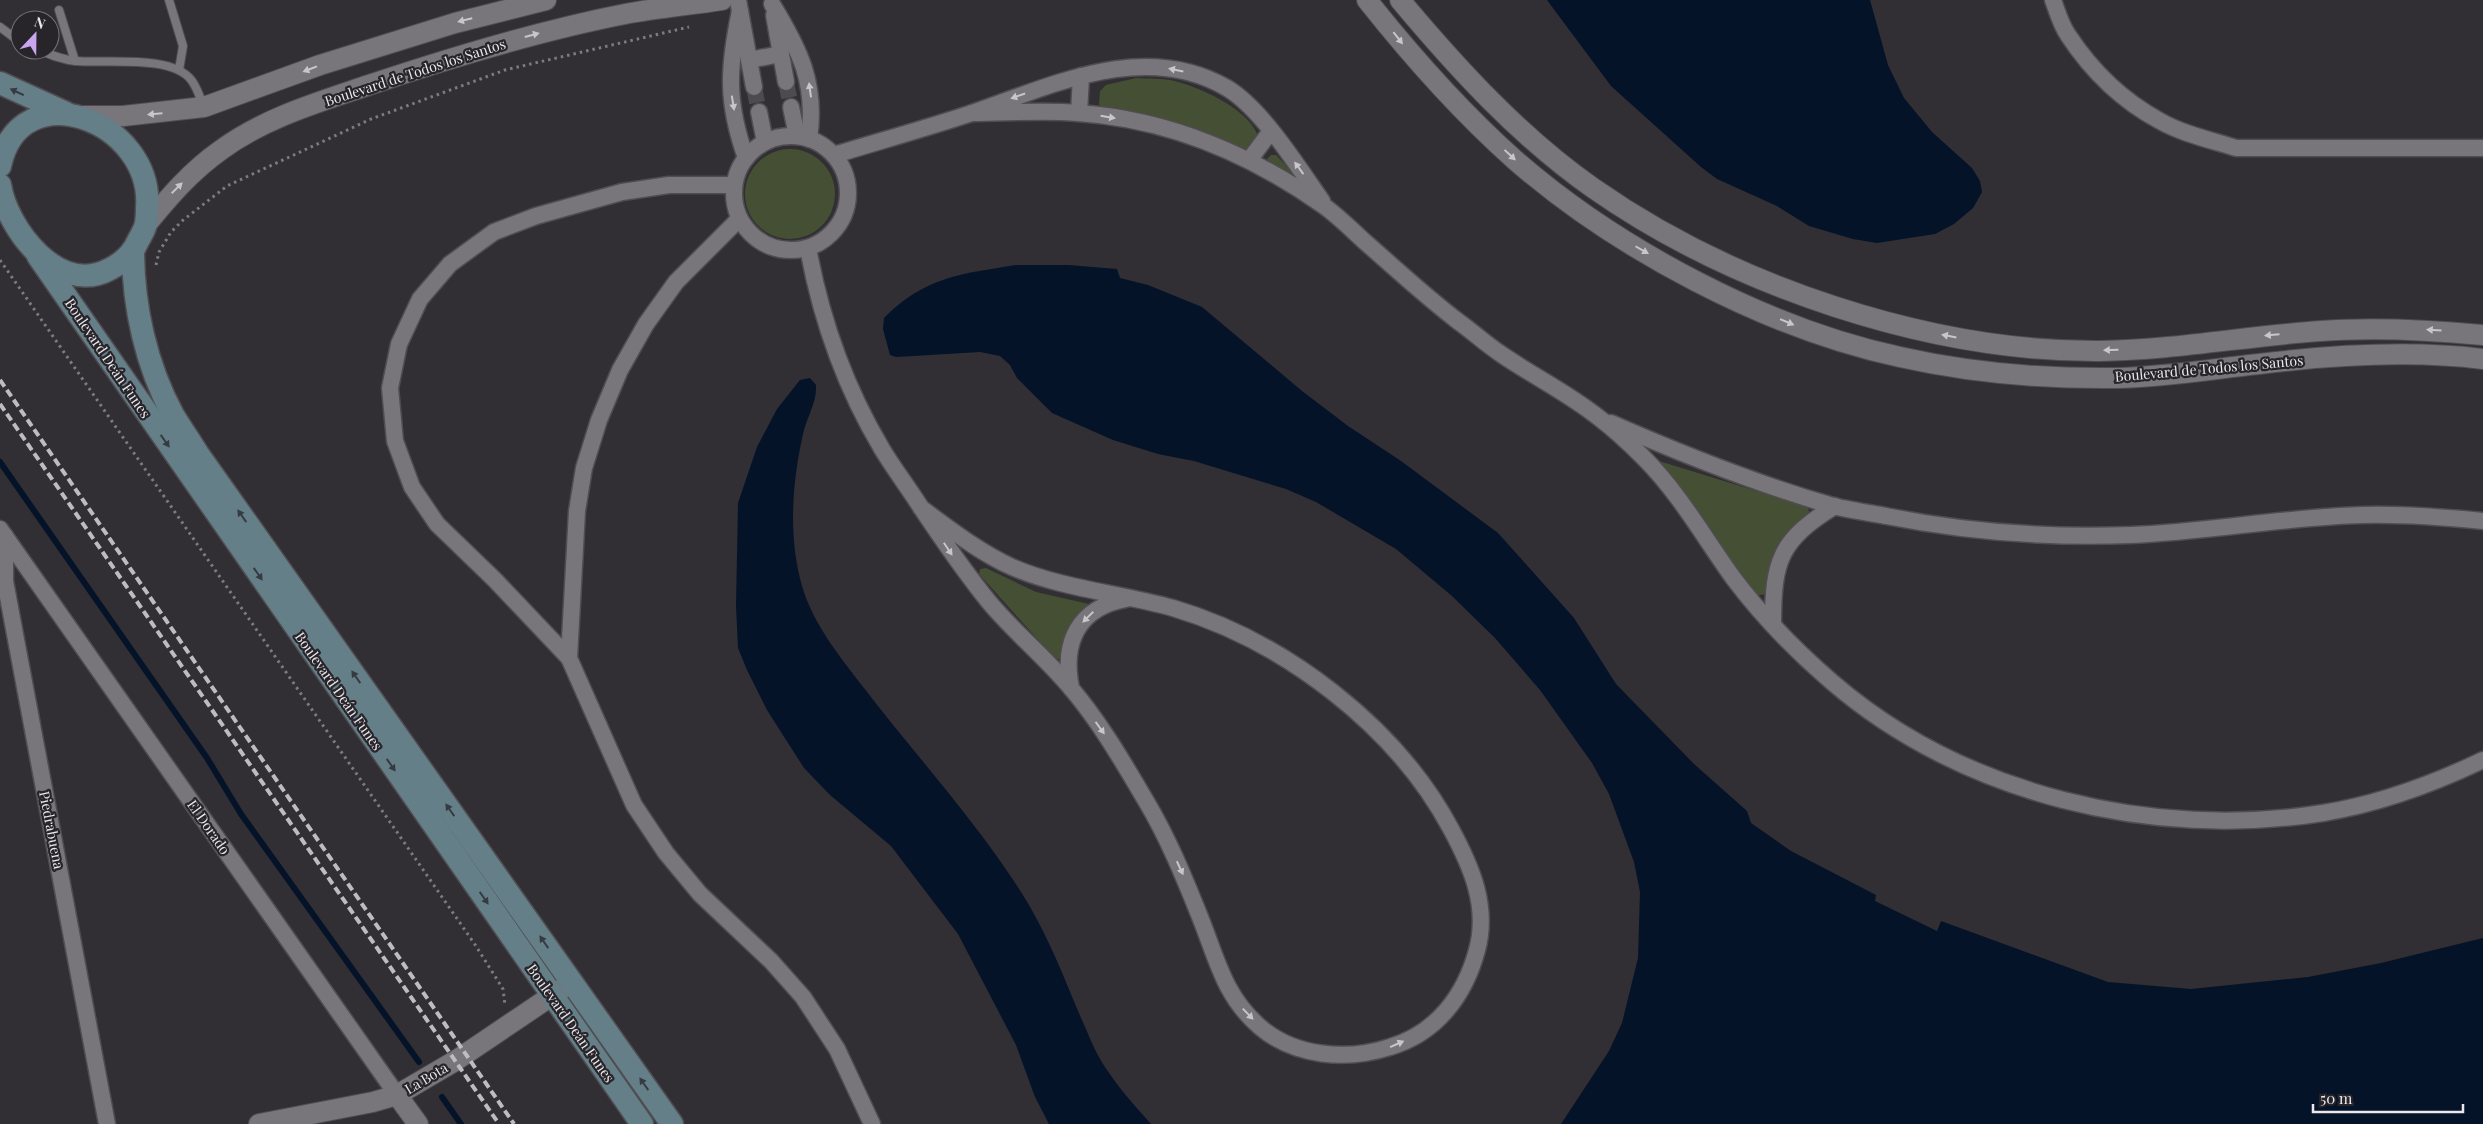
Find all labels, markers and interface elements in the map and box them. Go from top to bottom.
north arrow [10,10,60,60]
text: N [32,12,48,33]
one-way arrow [457,16,472,24]
one-way arrow [524,31,539,39]
one-way arrow [1392,31,1403,44]
street label: Boulevard de Todos los Santos [322,34,508,110]
one-way arrow [302,65,317,73]
one-way arrow [1167,65,1183,73]
one-way arrow [806,82,814,98]
one-way arrow [10,87,24,95]
one-way arrow [1010,92,1025,100]
one-way arrow [729,95,737,111]
one-way arrow [146,110,162,118]
one-way arrow [1100,114,1116,122]
one-way arrow [1504,149,1516,161]
one-way arrow [1293,162,1304,175]
one-way arrow [171,182,183,194]
one-way arrow [1635,245,1649,254]
street label: Boulevard Deán Funes [61,294,155,422]
one-way arrow [1780,318,1795,326]
one-way arrow [2426,326,2442,334]
one-way arrow [2264,331,2280,339]
one-way arrow [1942,332,1957,340]
one-way arrow [2102,347,2118,355]
street label: Boulevard de Todos los Santos [2114,350,2304,386]
one-way arrow [160,434,170,447]
one-way arrow [237,509,247,523]
one-way arrow [943,542,953,556]
one-way arrow [253,567,263,581]
one-way arrow [1082,611,1094,623]
street label: Boulevard Deán Funes [291,628,387,754]
one-way arrow [351,670,361,684]
one-way arrow [1094,721,1105,734]
one-way arrow [386,758,396,771]
street label: Piedrabuena [35,789,69,871]
street label: El Dorado [183,796,235,858]
one-way arrow [445,803,455,816]
one-way arrow [1176,861,1184,876]
one-way arrow [479,891,489,904]
one-way arrow [539,935,549,949]
street label: Boulevard Deán Funes [523,960,619,1086]
one-way arrow [1242,1008,1254,1020]
one-way arrow [1390,1040,1404,1048]
street label: La Bota [401,1058,451,1098]
one-way arrow [639,1077,649,1091]
scale bar [2313,1082,2463,1114]
text: 50 m [2320,1088,2353,1108]

